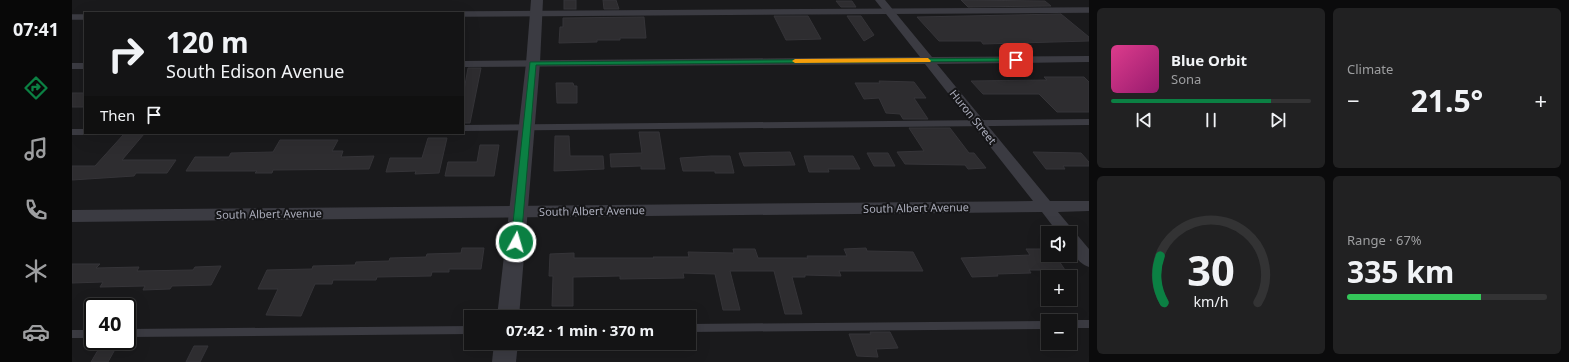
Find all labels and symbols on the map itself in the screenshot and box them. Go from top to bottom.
pin [999,43,1033,77]
street label: Huron Street [947,86,1000,147]
street label: South Albert Avenue [863,199,969,216]
street label: South Albert Avenue [539,202,645,219]
street label: South Albert Avenue [216,205,322,222]
position arrow [495,221,537,263]
speed limit sign: 40 [84,298,136,350]

